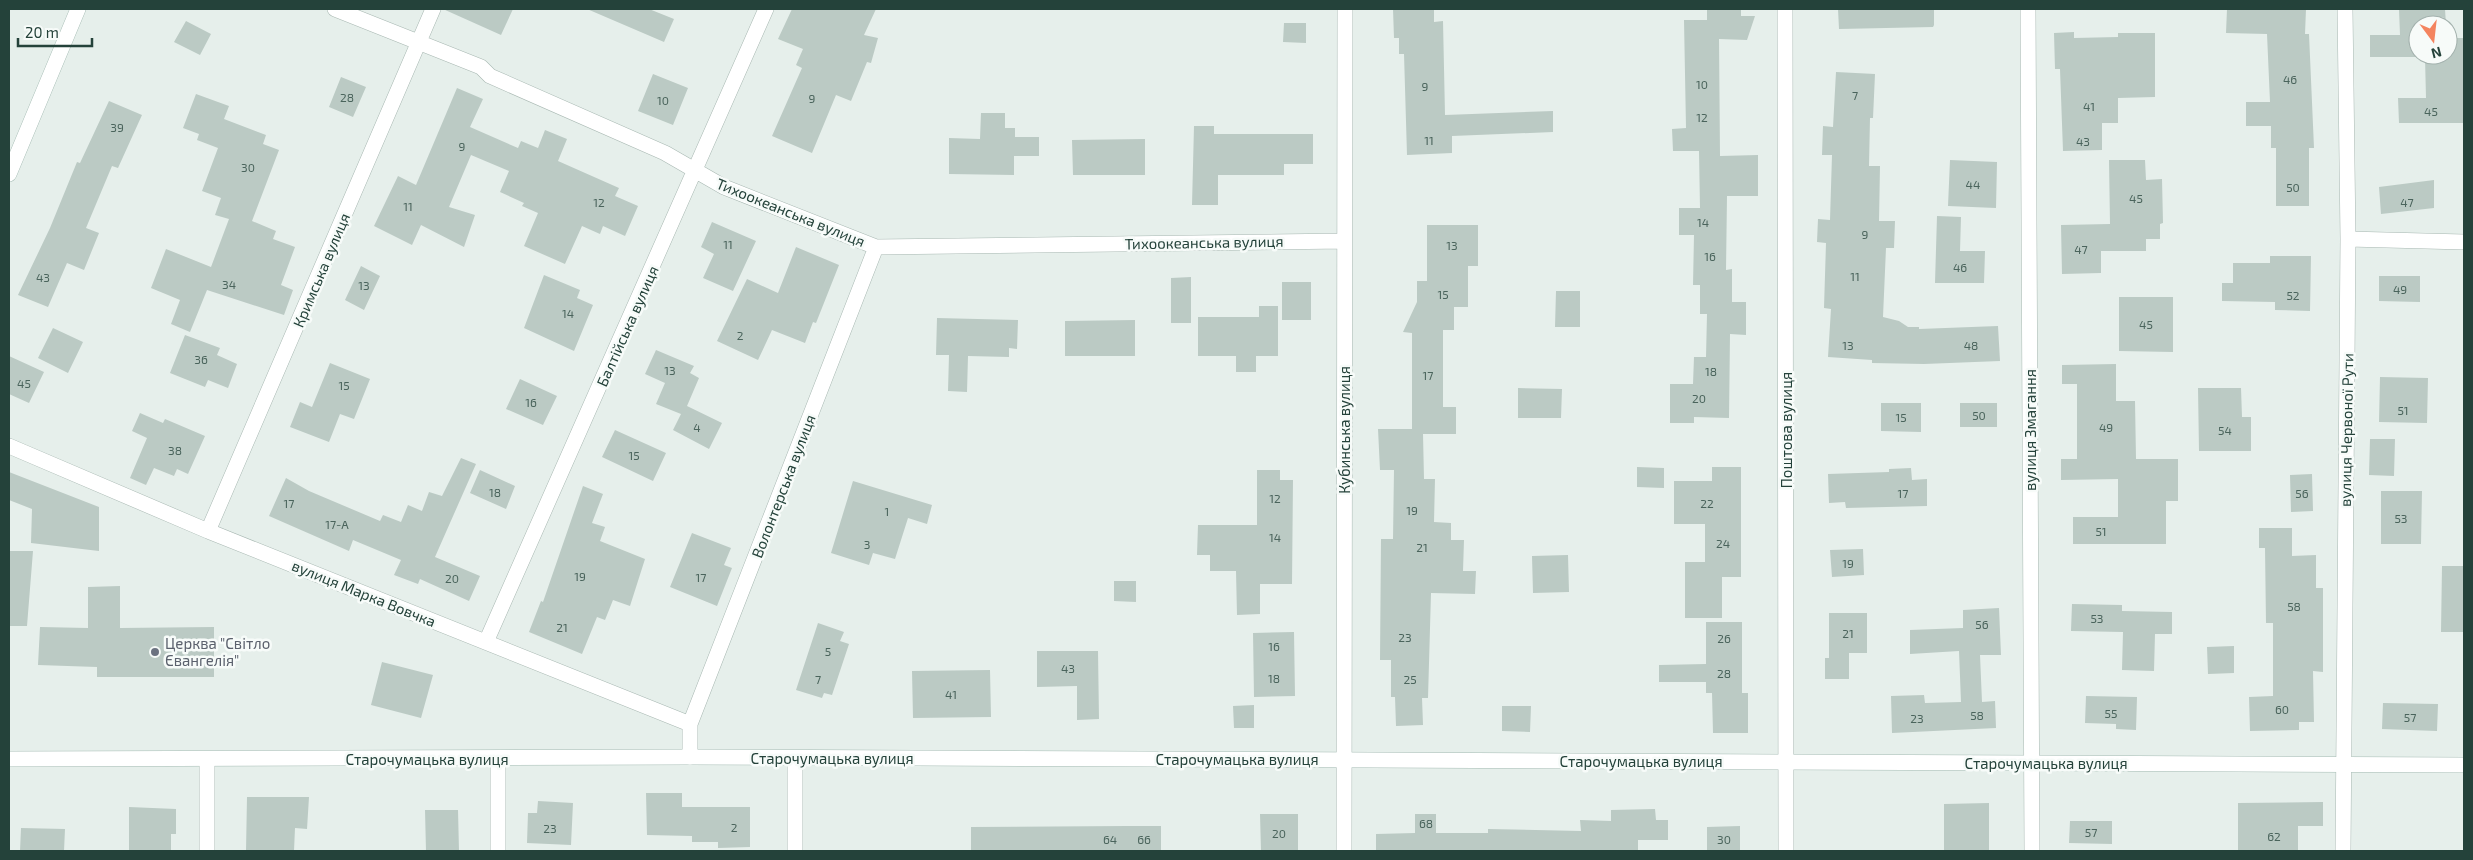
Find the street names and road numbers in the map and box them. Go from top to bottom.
street label: Тихоокеанська вулиця [714,174,868,251]
street label: Кримська вулиця [289,210,354,330]
street label: Тихоокеанська вулиця [1124,232,1284,253]
street label: Балтійська вулиця [592,263,663,390]
street label: вулиця Червоної Рути [2336,353,2357,507]
street label: Кубинська вулиця [1335,366,1354,494]
street label: вулиця Змагання [2021,369,2040,491]
street label: Поштова вулиця [1777,372,1796,488]
street label: Волонтерська вулиця [747,412,820,561]
street label: вулиця Марка Вовчка [289,556,439,631]
street label: Старочумацька вулиця [750,749,914,768]
street label: Старочумацька вулиця [345,750,509,769]
street label: Старочумацька вулиця [1155,750,1319,769]
street label: Старочумацька вулиця [1559,752,1723,771]
street label: Старочумацька вулиця [1964,754,2128,773]

